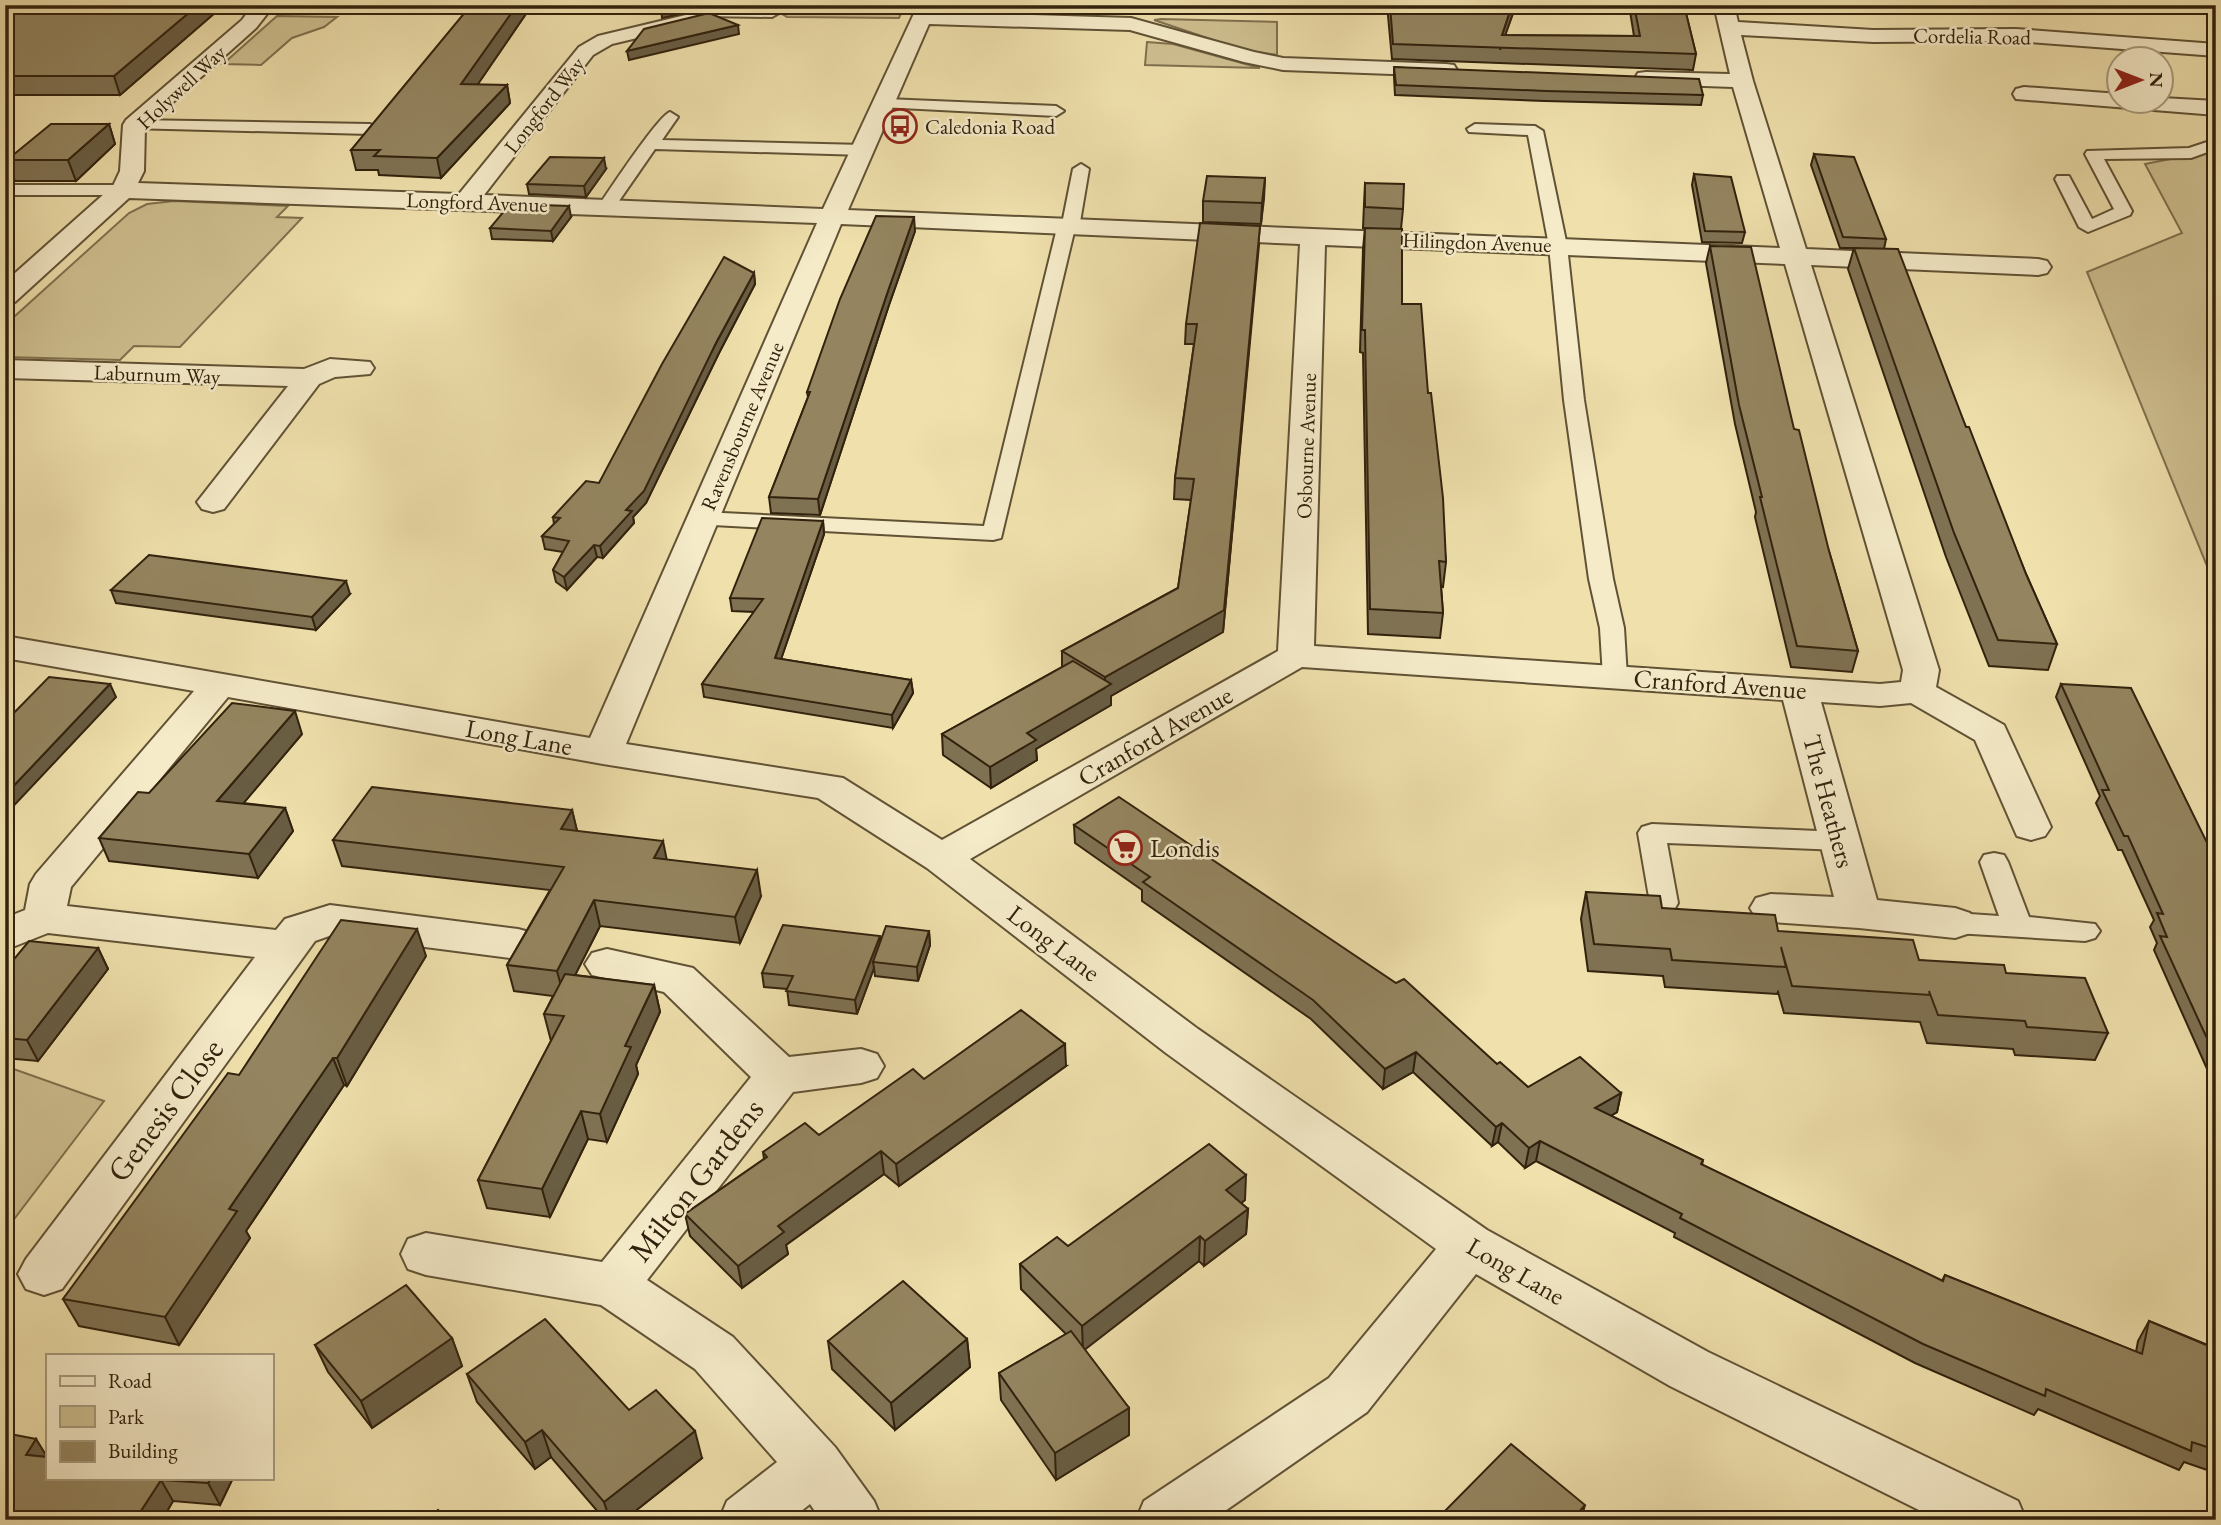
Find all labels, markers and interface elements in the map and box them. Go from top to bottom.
street label: Cordelia Road [1913,21,2032,51]
street label: Holywell Way [131,38,232,135]
north arrow [2106,46,2176,116]
street label: Longford Way [498,50,591,159]
text: N [2144,72,2169,88]
bus stop icon: Caledonia Road [881,107,919,145]
place label: Caledonia Road [925,113,1055,140]
street label: Longford Avenue [406,186,548,218]
street label: Hilingdon Avenue [1402,226,1552,258]
street label: Ravensbourne Avenue [694,338,790,514]
street label: Laburnum Way [93,358,222,390]
street label: Osbourne Avenue [1290,373,1322,519]
street label: Cranford Avenue [1632,661,1808,707]
street label: Cranford Avenue [1071,678,1239,794]
street label: Long Lane [463,711,575,763]
street label: The Heathers [1795,731,1863,871]
supermarket icon: Londis [1106,829,1144,867]
place label: Londis [1150,831,1220,865]
street label: Long Lane [1001,897,1107,989]
street label: Genesis Close [97,1030,233,1190]
street label: Milton Gardens [619,1090,773,1270]
street label: Long Lane [1461,1229,1571,1313]
legend [46,1354,273,1480]
text: Road [108,1367,152,1394]
text: Park [108,1403,145,1430]
text: Building [108,1437,178,1464]

